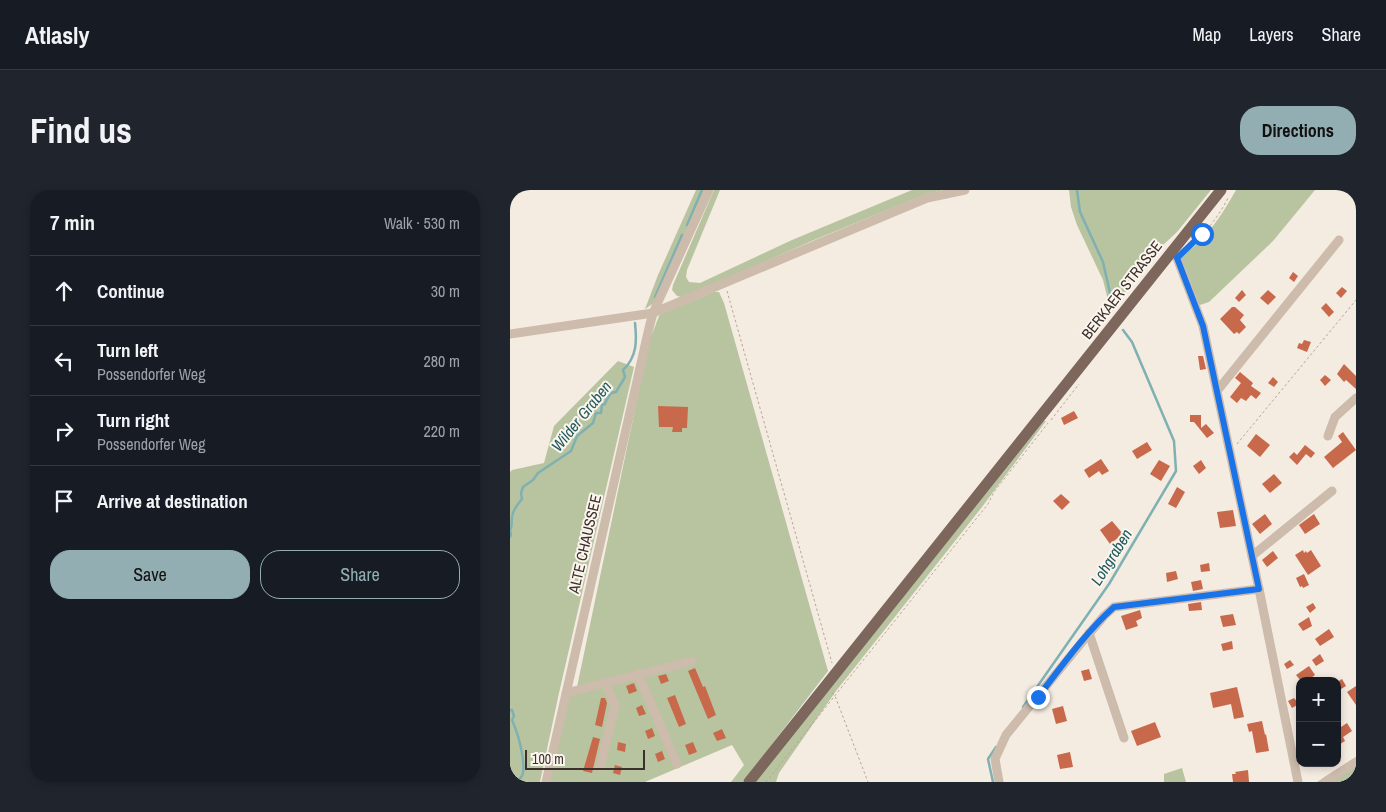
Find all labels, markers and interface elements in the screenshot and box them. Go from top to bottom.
text: Atlasly [25,19,90,51]
text: Map [1193,22,1221,47]
text: Layers [1249,22,1294,47]
text: Share [1322,22,1361,47]
button: Directions [1240,106,1356,155]
text: Find us [30,107,132,154]
text: 7 min [50,208,95,237]
text: Walk · 530 m [384,212,460,234]
route start [1191,223,1214,246]
street label: BERKAER STRASSE [1077,236,1167,343]
icon: ahead [50,277,78,305]
text: Continue [97,278,165,304]
text: 30 m [431,280,460,302]
text: Turn left [97,337,158,363]
icon: left [50,347,78,375]
text: 280 m [424,350,460,372]
text: Possendorfer Weg [97,363,205,385]
water label: Wilder Graben [546,376,616,456]
text: Turn right [97,407,169,433]
icon: right [50,417,78,445]
text: 220 m [424,420,460,442]
text: Possendorfer Weg [97,433,205,455]
icon: arrive [50,487,78,515]
text: Arrive at destination [97,488,248,514]
street label: ALTE CHAUSSEE [563,492,606,596]
water label: Lohgraben [1085,525,1137,589]
button: Save [50,550,250,599]
button: Share [260,550,460,599]
map controls [1296,677,1341,767]
button: + [1296,677,1341,722]
route end [1027,686,1050,709]
button: − [1296,722,1341,767]
scale bar [525,747,645,770]
text: 100 m [532,750,564,768]

